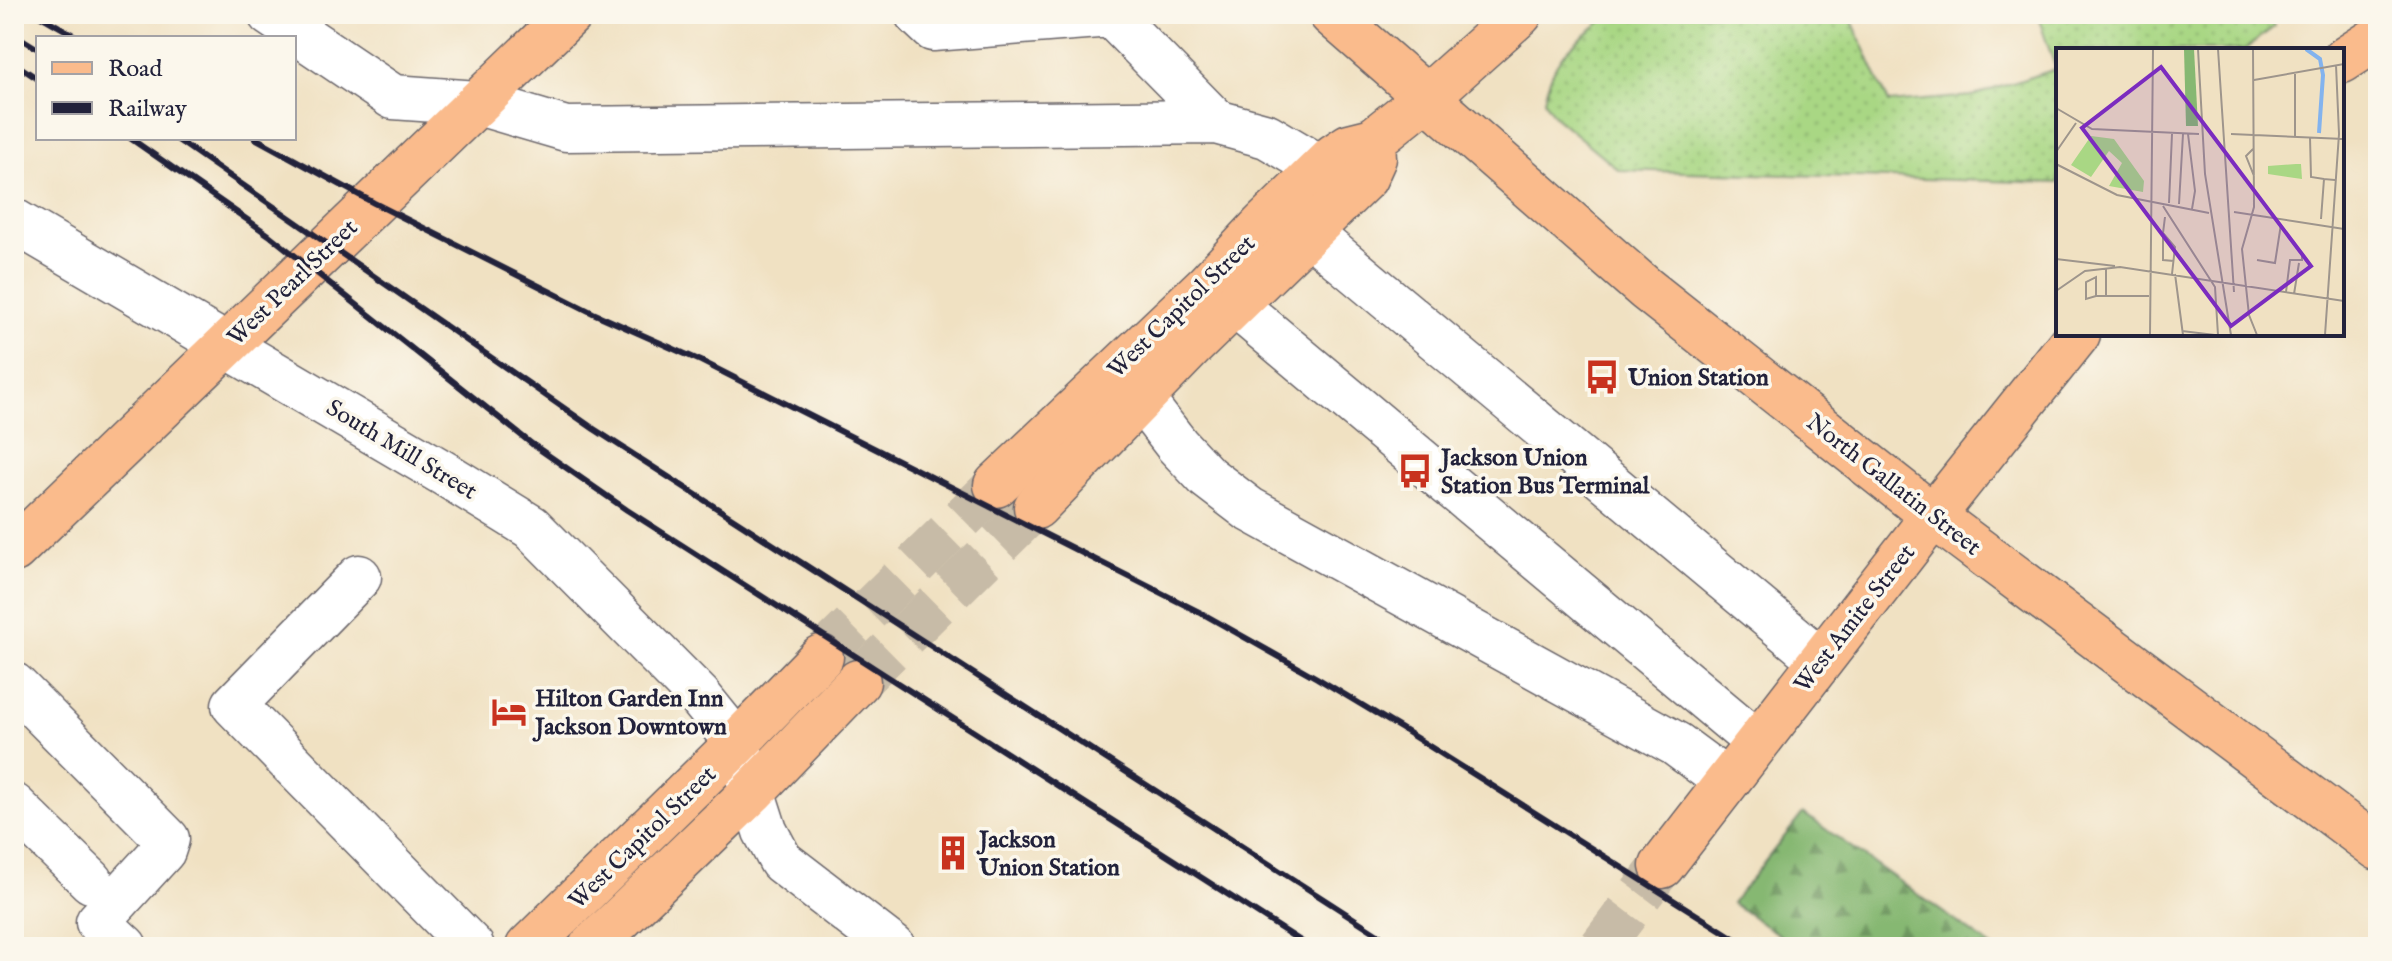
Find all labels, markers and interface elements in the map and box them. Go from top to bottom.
legend [36,36,296,140]
inset map [2056,48,2344,336]
text: Road [108,54,162,85]
text: Railway [108,94,187,125]
street label: West Pearl Street [221,213,365,353]
street label: West Capitol Street [1102,229,1263,386]
bus stop icon: Union Station [1583,358,1621,396]
place label: Union Station [1627,363,1769,394]
street label: South Mill Street [320,393,482,508]
street label: North Gallatin Street [1799,407,1987,563]
place label: Jackson Union Station Bus Terminal [1438,443,1650,502]
bus stop icon: Jackson Union Station Bus Terminal [1396,452,1434,490]
street label: West Amite Street [1788,539,1923,699]
place label: Hilton Garden Inn Jackson Downtown [532,684,727,743]
hotel icon: Hilton Garden Inn Jackson Downtown [490,693,528,731]
street label: West Capitol Street [563,760,724,917]
place label: Jackson Union Station [976,825,1120,884]
building icon: Jackson Union Station [934,834,972,872]

